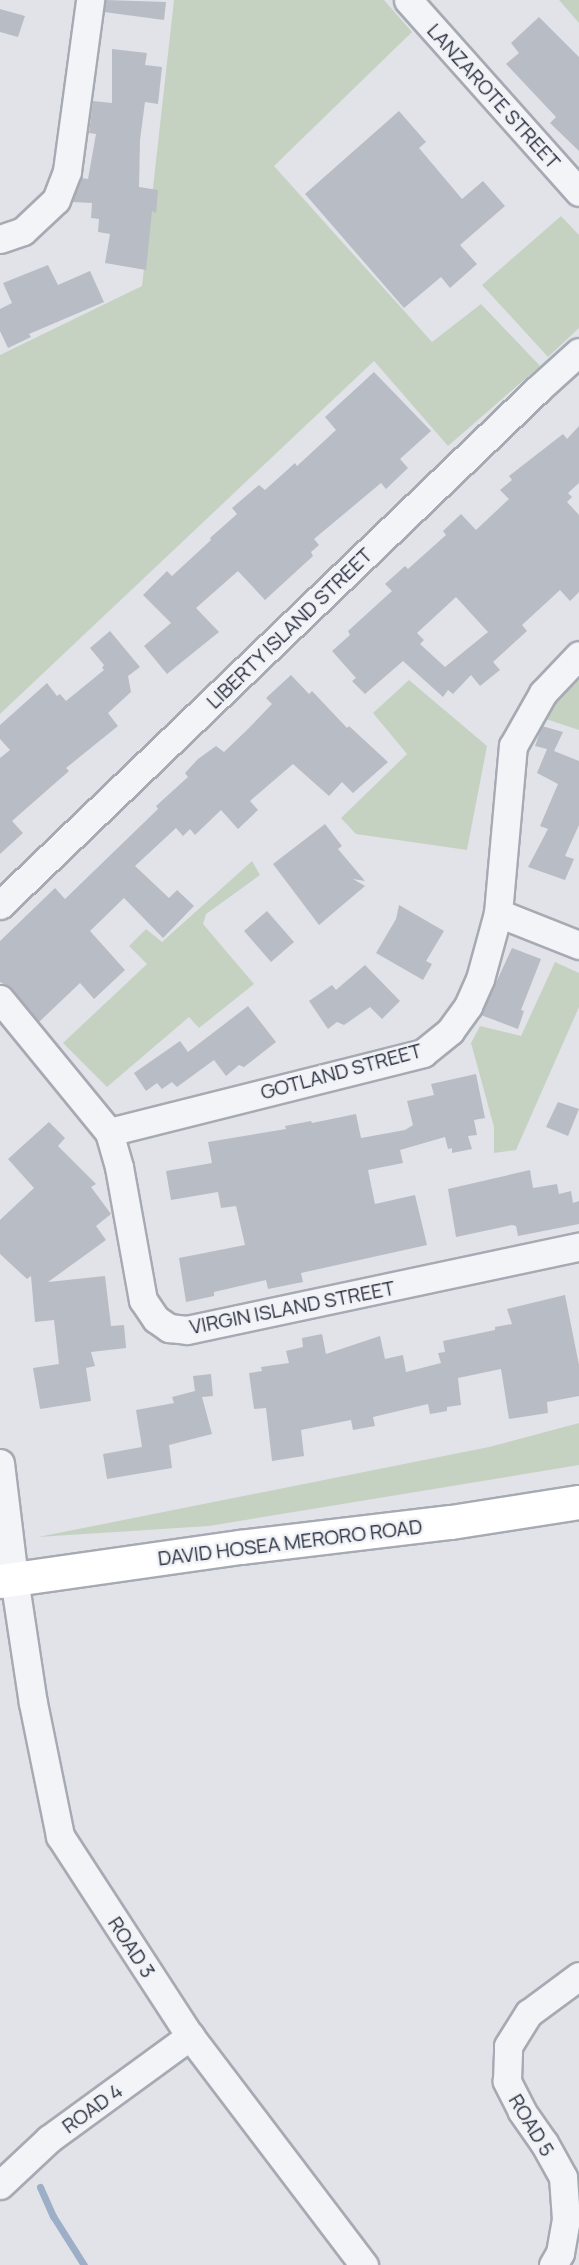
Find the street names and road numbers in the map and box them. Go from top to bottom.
street label: LANZAROTE STREET [422,18,566,174]
street label: LIBERTY ISLAND STREET [201,542,377,714]
street label: GOTLAND STREET [258,1038,424,1104]
street label: VIRGIN ISLAND STREET [187,1275,397,1339]
street label: DAVID HOSEA MERORO ROAD [156,1514,424,1570]
street label: ROAD 3 [103,1912,161,1982]
street label: ROAD 4 [57,2078,127,2138]
street label: ROAD 5 [504,2090,560,2160]

